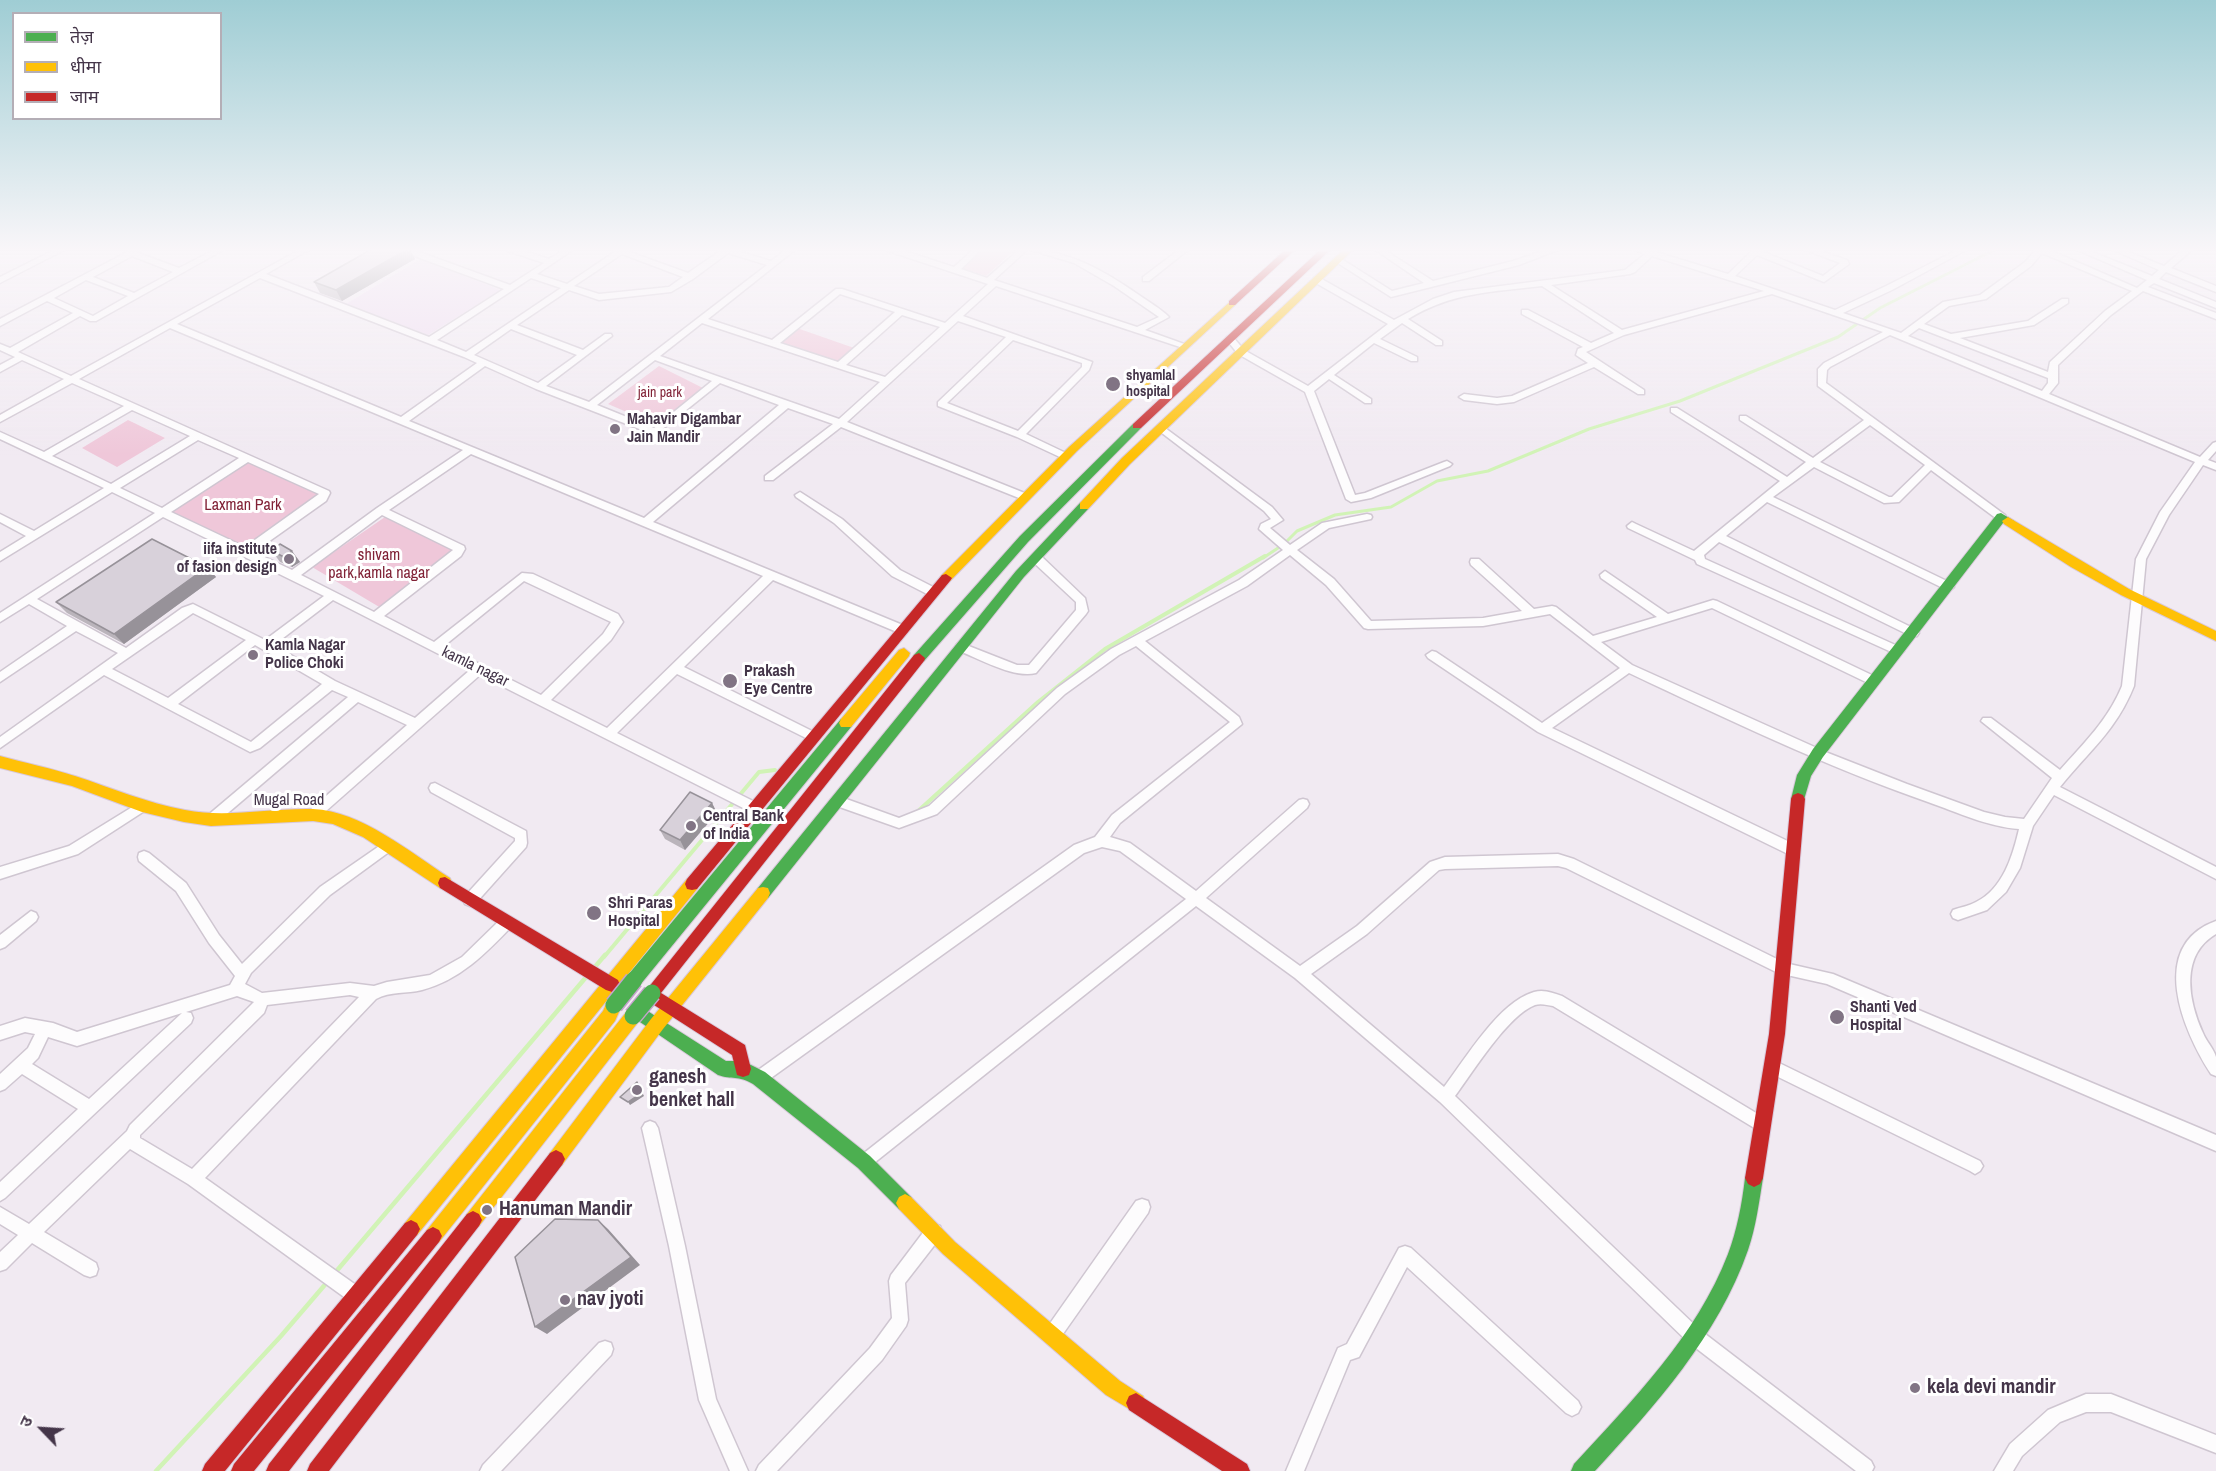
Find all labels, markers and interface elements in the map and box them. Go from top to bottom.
legend [12,12,222,120]
text: तेज़ [70,24,94,49]
text: धीमा [70,54,101,79]
text: जाम [70,84,99,109]
place label: shyamlal hospital [1126,368,1175,400]
marker: shyamlal hospital [1104,375,1122,393]
park label: jain park [638,385,682,401]
place label: Mahavir Digambar Jain Mandir [627,410,741,448]
marker: Mahavir Digambar Jain Mandir [608,422,622,436]
park label: Laxman Park [204,496,282,516]
place label: iifa institute of fasion design [176,540,277,578]
park label: shivam park,kamla nagar [328,546,430,584]
marker: iifa institute of fasion design [282,552,296,566]
place label: Kamla Nagar Police Choki [265,636,345,674]
street label: kamla nagar [438,643,512,691]
marker: Kamla Nagar Police Choki [246,648,260,662]
place label: Prakash Eye Centre [744,662,813,700]
marker: Prakash Eye Centre [721,672,739,690]
street label: Mugal Road [254,791,324,811]
place label: Central Bank of India [703,807,784,845]
marker: Central Bank of India [684,819,698,833]
place label: Shri Paras Hospital [608,894,673,932]
marker: Shri Paras Hospital [585,904,603,922]
place label: Shanti Ved Hospital [1850,998,1917,1036]
marker: Shanti Ved Hospital [1828,1008,1846,1026]
place label: ganesh benket hall [649,1066,735,1113]
marker: ganesh benket hall [630,1083,644,1097]
place label: Hanuman Mandir [499,1198,632,1222]
marker: Hanuman Mandir [480,1203,494,1217]
place label: nav jyoti [577,1288,644,1312]
marker: nav jyoti [558,1293,572,1307]
place label: kela devi mandir [1927,1376,2056,1400]
marker: kela devi mandir [1908,1381,1922,1395]
north arrow [12,1399,72,1459]
text: उ [14,1412,38,1430]

